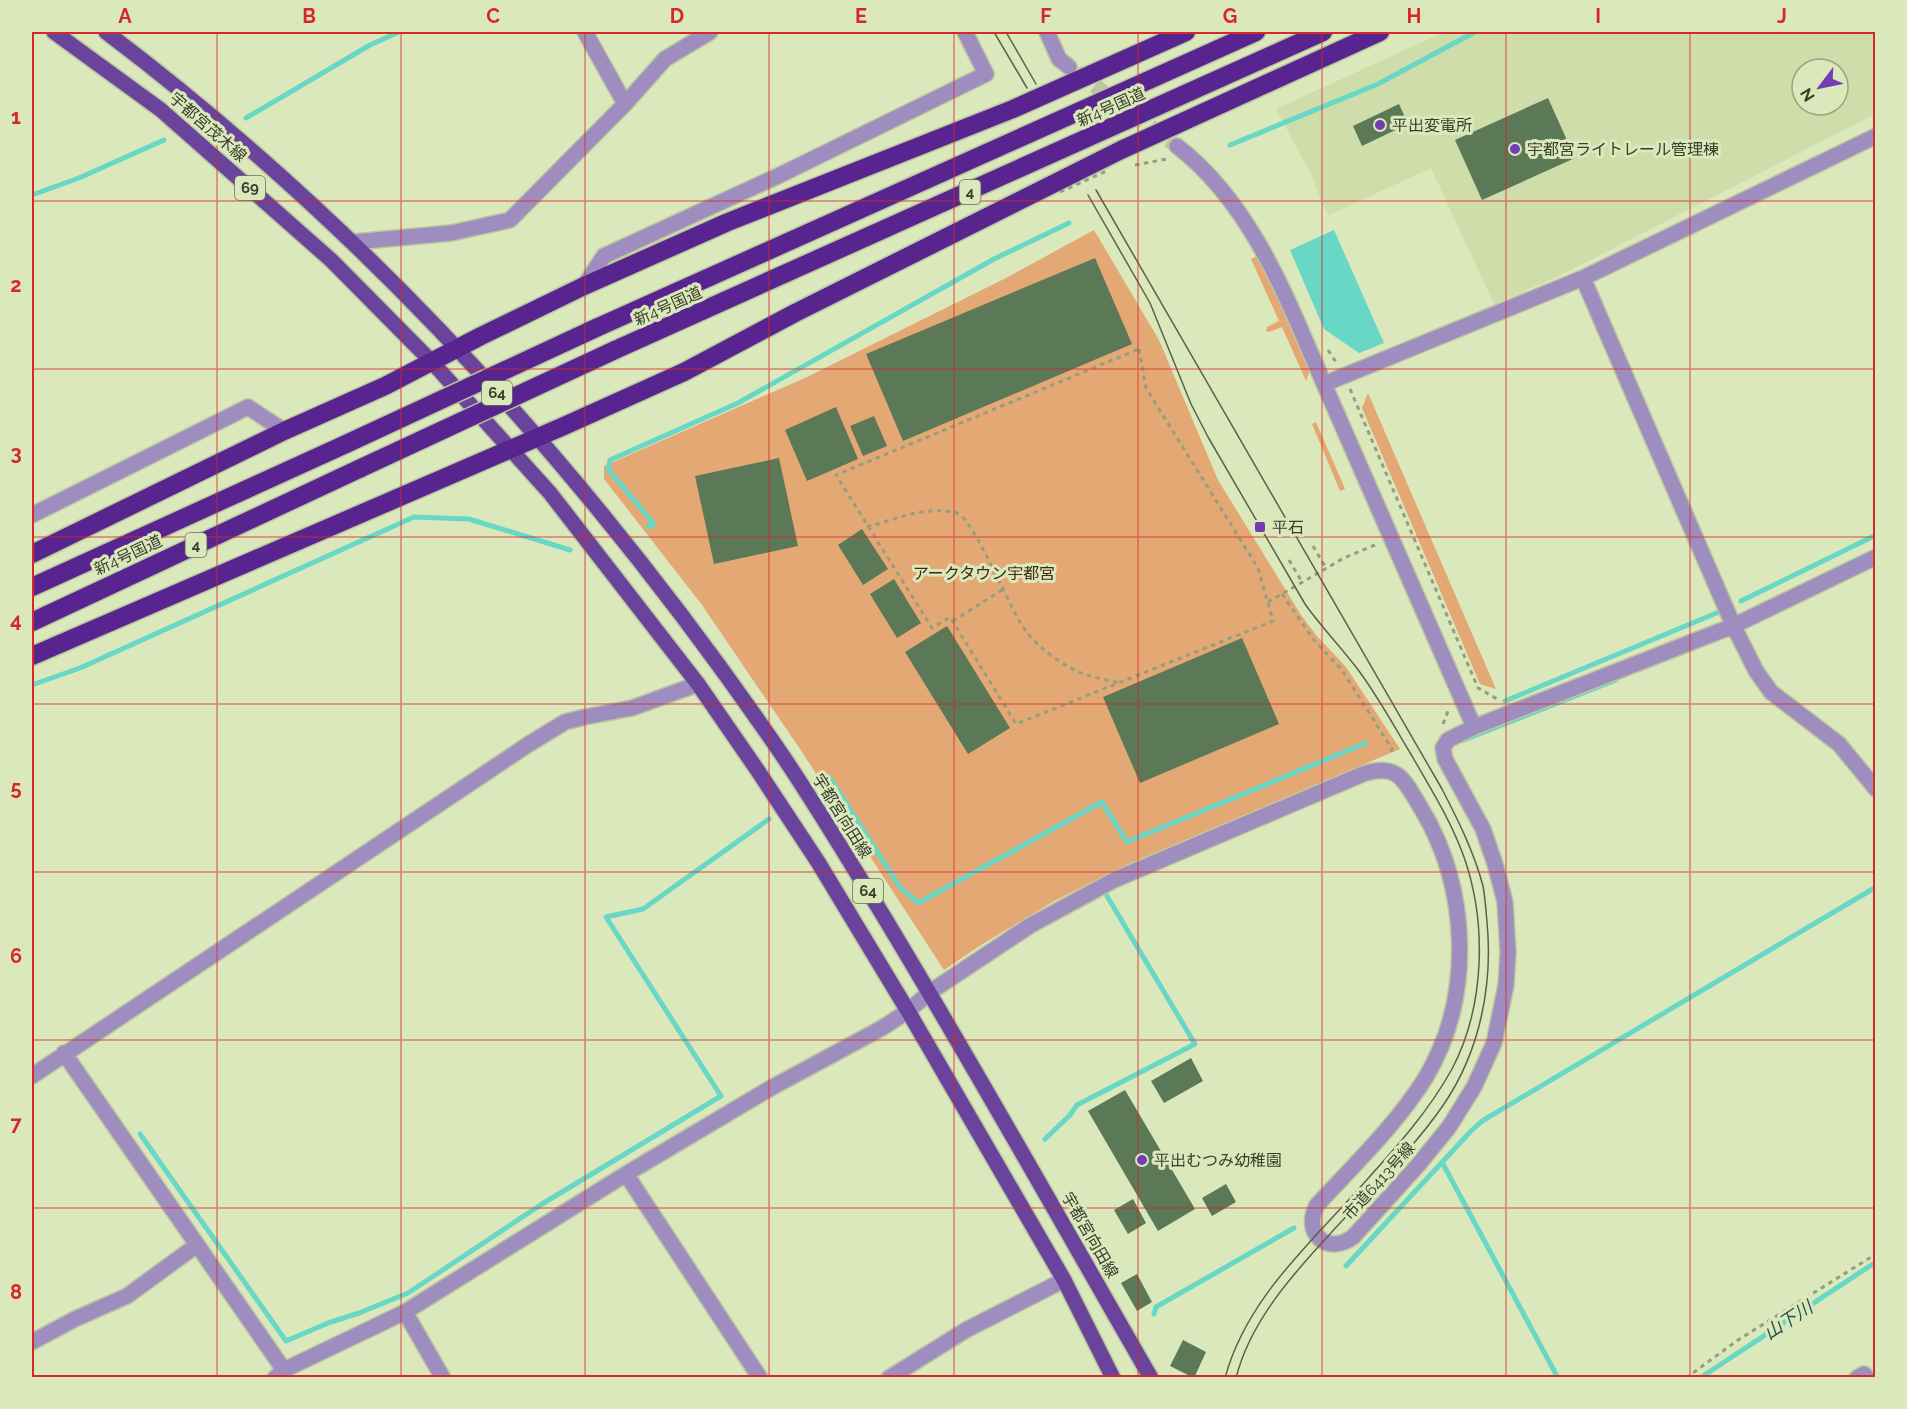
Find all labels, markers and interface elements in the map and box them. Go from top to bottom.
text: A [118,4,132,28]
text: B [302,4,316,28]
text: C [486,4,500,28]
text: D [670,4,684,28]
text: E [855,4,867,28]
text: F [1040,4,1052,28]
text: G [1223,4,1237,28]
text: H [1407,4,1421,28]
text: I [1595,4,1601,28]
text: J [1777,4,1787,28]
north arrow [1790,57,1850,117]
street label: 新4号国道 [1074,84,1148,130]
text: N [1796,84,1819,105]
street label: 宇都宮茂木線 [166,88,250,166]
text: 1 [11,105,21,129]
place label: 平出変電所 [1392,116,1472,135]
marker: 平出変電所 [1373,118,1387,132]
place label: 宇都宮ライトレール管理棟 [1527,140,1719,159]
marker: 宇都宮ライトレール管理棟 [1508,142,1522,156]
road number: 69 [235,176,265,200]
road number: 4 [960,180,980,204]
text: 2 [10,273,22,297]
street label: 新4号国道 [631,283,705,329]
road number: 64 [482,381,512,405]
text: 3 [10,441,22,465]
place label: 平石 [1272,518,1304,537]
marker: 平石 [1253,520,1267,534]
street label: 新4号国道 [91,531,165,579]
road number: 4 [186,533,206,557]
park label: アークタウン宇都宮 [913,564,1055,583]
text: 4 [10,608,22,632]
street label: 宇都宮向田線 [809,770,875,862]
text: 5 [10,776,22,800]
road number: 64 [853,879,883,903]
text: 6 [10,944,22,968]
text: 7 [10,1112,22,1136]
street label: 市道6413号線 [1339,1138,1419,1224]
place label: 平出むつみ幼稚園 [1154,1151,1282,1170]
marker: 平出むつみ幼稚園 [1135,1153,1149,1167]
street label: 宇都宮向田線 [1058,1189,1122,1281]
text: 8 [10,1280,22,1304]
water label: 山下川 [1760,1295,1818,1344]

